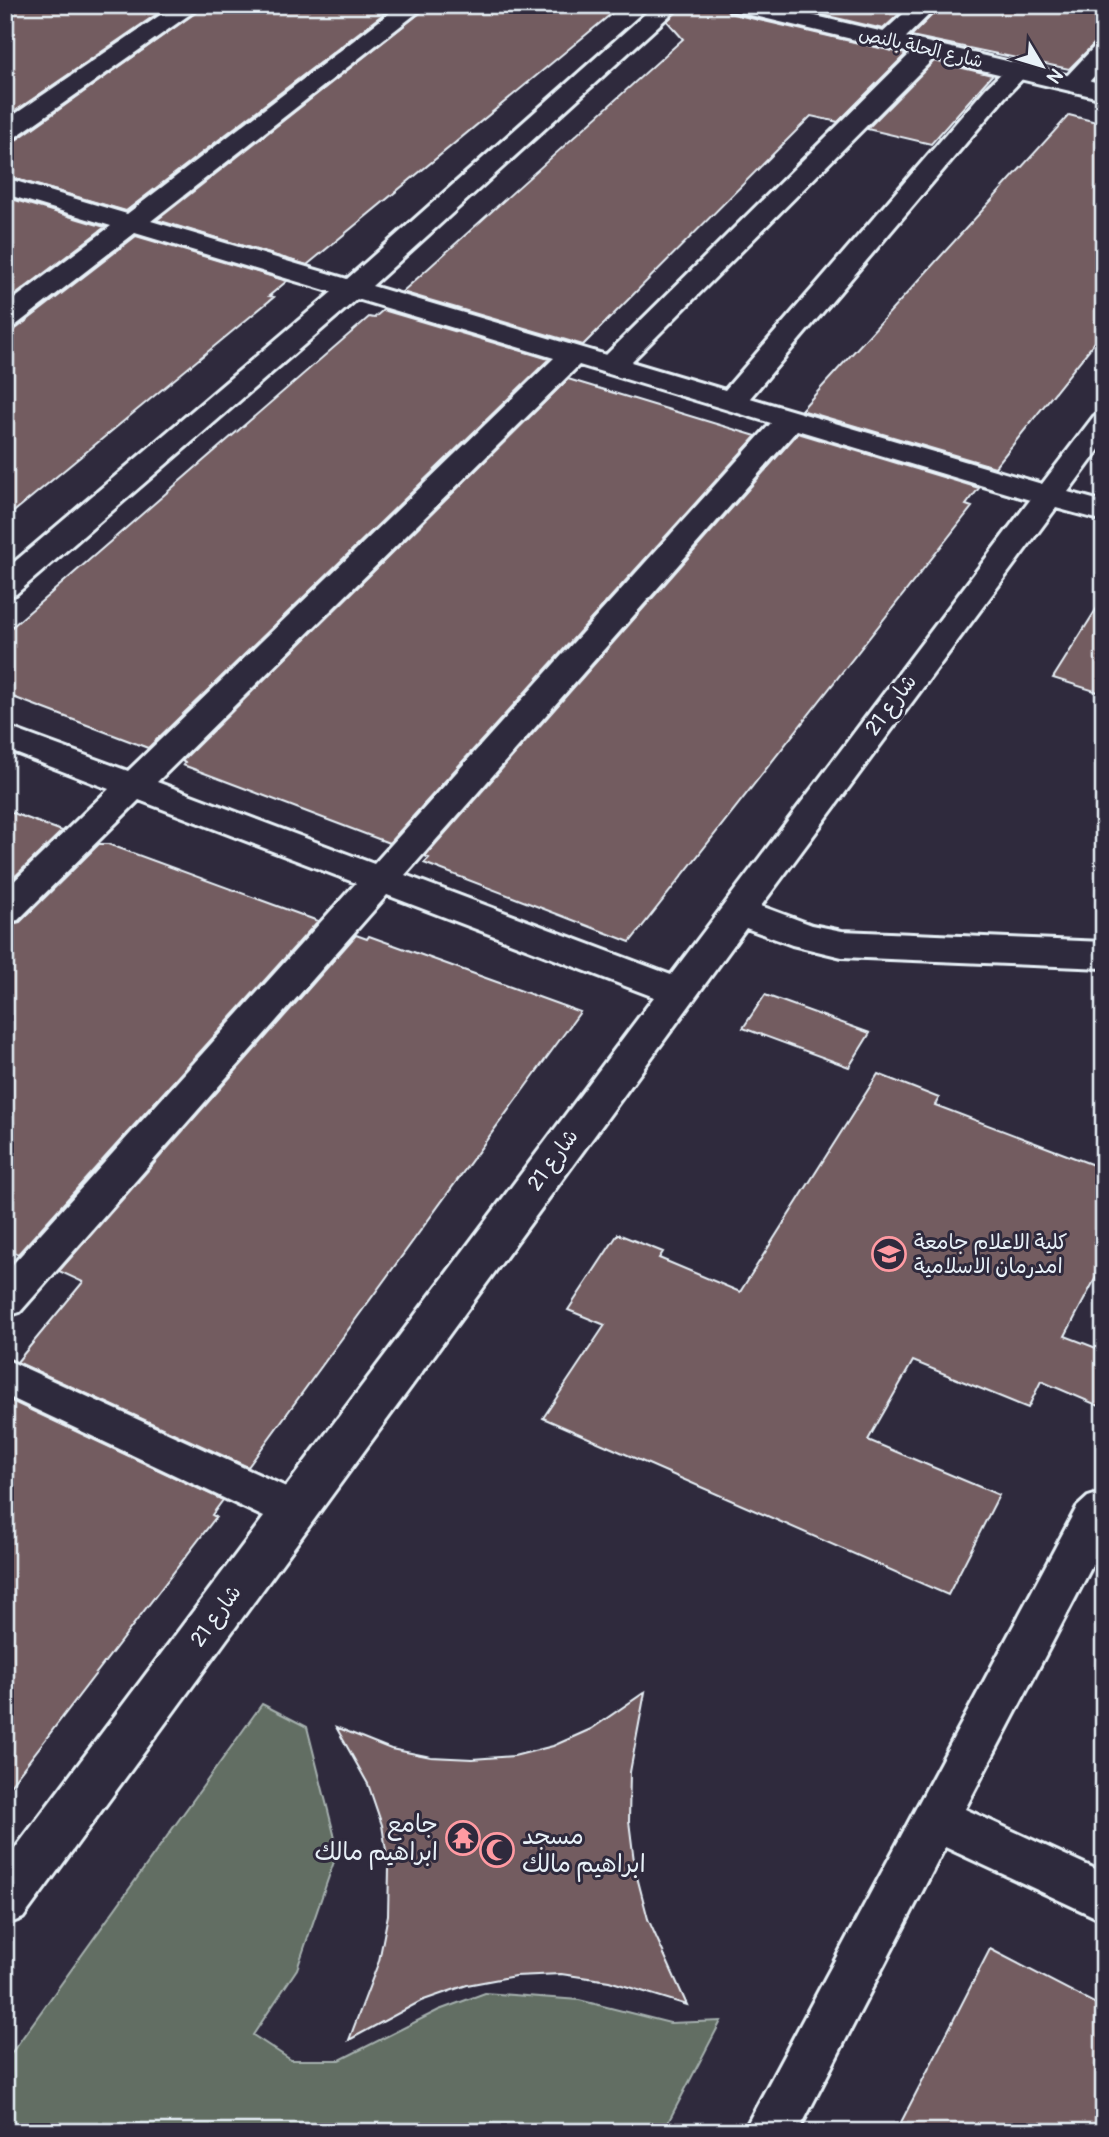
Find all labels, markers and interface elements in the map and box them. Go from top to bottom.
street label: شارع الحلة بالنص [857,23,985,73]
north arrow [1007,32,1078,102]
text: N [1041,63,1068,88]
street label: شارع 21 [859,669,924,742]
street label: شارع 21 [522,1124,585,1197]
place label: كلية الاعلام جامعة امدرمان الاسلامية [914,1229,1068,1280]
school or university icon: كلية الاعلام جامعة امدرمان الاسلامية [870,1235,908,1273]
street label: شارع 21 [185,1580,248,1653]
place label: جامع ابراهيم مالك [314,1810,438,1870]
temple icon: جامع ابراهيم مالك [444,1819,482,1857]
place label: مسجد ابراهيم مالك [522,1822,646,1882]
mosque icon: مسجد ابراهيم مالك [478,1831,516,1869]

